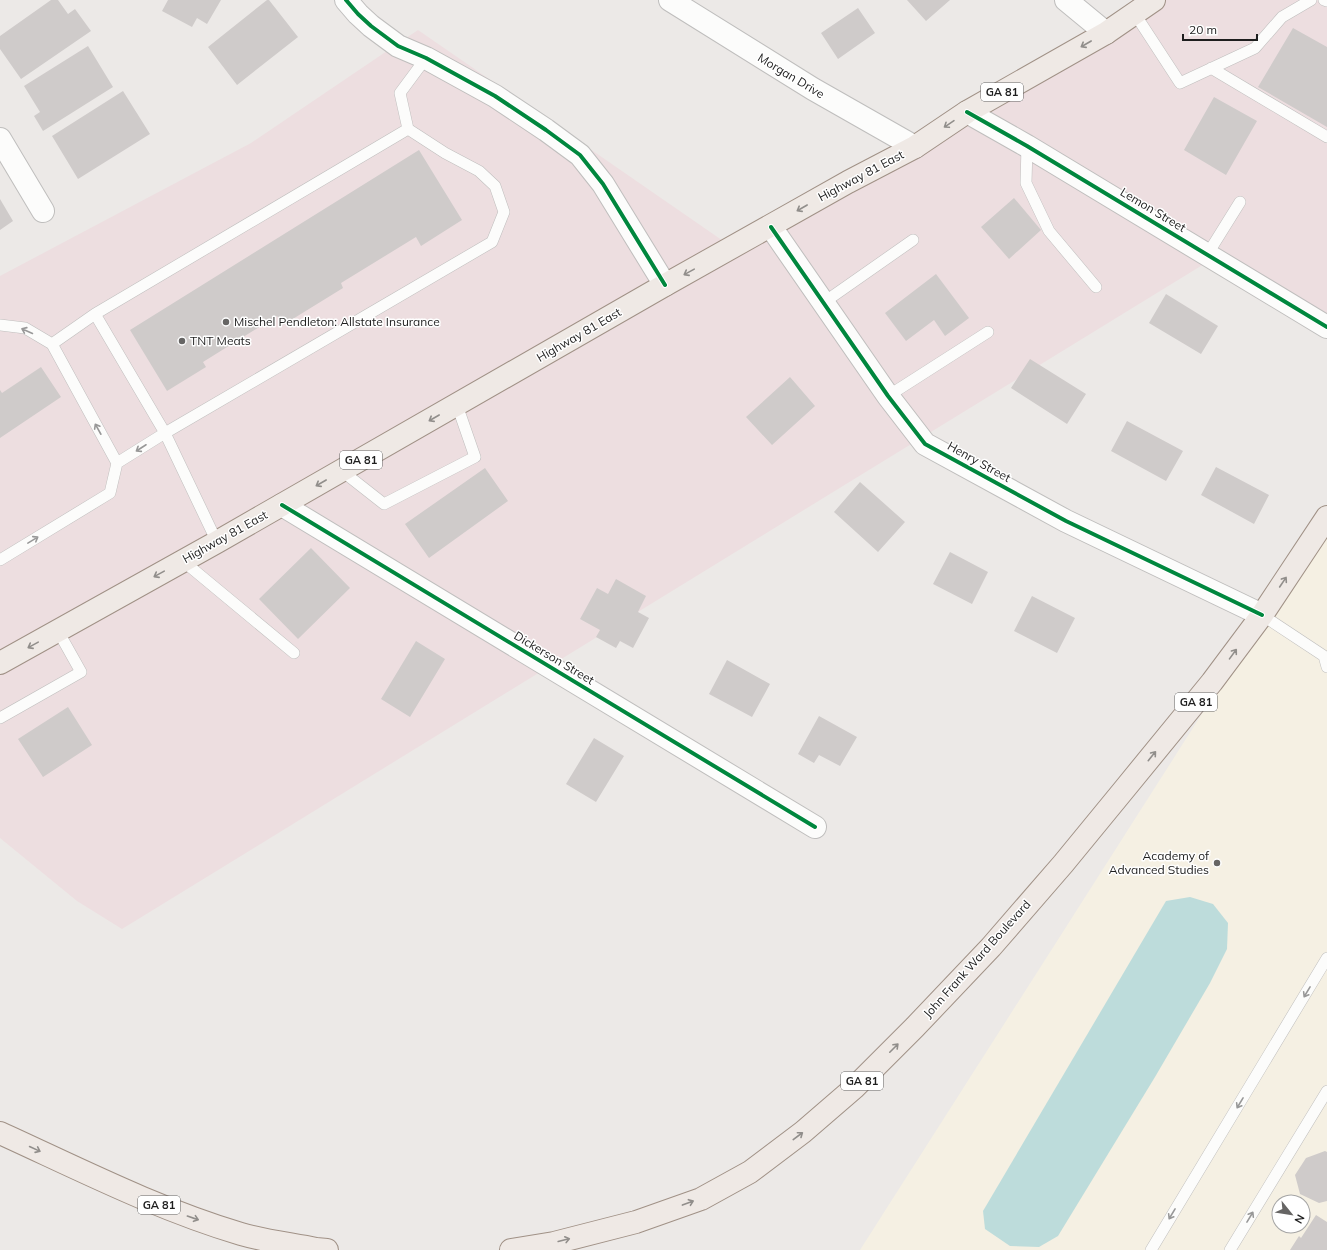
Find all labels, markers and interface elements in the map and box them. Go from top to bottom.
scale bar [1183,16,1257,42]
text: 20 m [1189,22,1217,37]
one-way arrow [1080,41,1092,49]
street label: Morgan Drive [755,50,827,101]
road number: GA 81 [981,83,1023,101]
one-way arrow [944,120,955,128]
street label: Highway 81 East [815,147,906,204]
street label: Lemon Street [1118,184,1189,235]
one-way arrow [796,205,808,213]
one-way arrow [683,269,695,276]
street label: Highway 81 East [534,304,624,365]
place label: Mischel Pendleton: Allstate Insurance [234,314,440,329]
marker: Mischel Pendleton: Allstate Insurance [221,317,231,327]
one-way arrow [22,326,34,334]
place label: TNT Meats [190,333,251,348]
marker: TNT Meats [177,336,187,346]
one-way arrow [428,414,440,422]
one-way arrow [94,423,102,435]
street label: Henry Street [945,438,1014,485]
one-way arrow [136,444,147,452]
road number: GA 81 [340,451,382,469]
one-way arrow [315,479,327,487]
street label: Highway 81 East [180,507,270,566]
one-way arrow [27,535,39,543]
one-way arrow [153,571,165,579]
one-way arrow [1279,577,1288,588]
street label: Dickerson Street [511,628,597,687]
one-way arrow [27,641,39,649]
one-way arrow [1229,649,1237,660]
road number: GA 81 [1175,693,1217,711]
one-way arrow [1147,750,1156,761]
place label: Academy of Advanced Studies [1109,848,1210,877]
marker: Academy of Advanced Studies [1212,858,1222,868]
street label: John Frank Ward Boulevard [920,897,1033,1021]
one-way arrow [1302,986,1310,998]
one-way arrow [889,1043,899,1053]
road number: GA 81 [841,1072,883,1090]
one-way arrow [1235,1097,1243,1109]
one-way arrow [793,1131,804,1140]
one-way arrow [29,1146,41,1153]
north arrow [1271,1194,1311,1234]
road number: GA 81 [138,1196,180,1214]
one-way arrow [682,1199,694,1207]
one-way arrow [1168,1208,1176,1220]
one-way arrow [1247,1211,1255,1223]
text: N [1292,1212,1308,1226]
one-way arrow [186,1215,199,1222]
one-way arrow [557,1236,570,1244]

